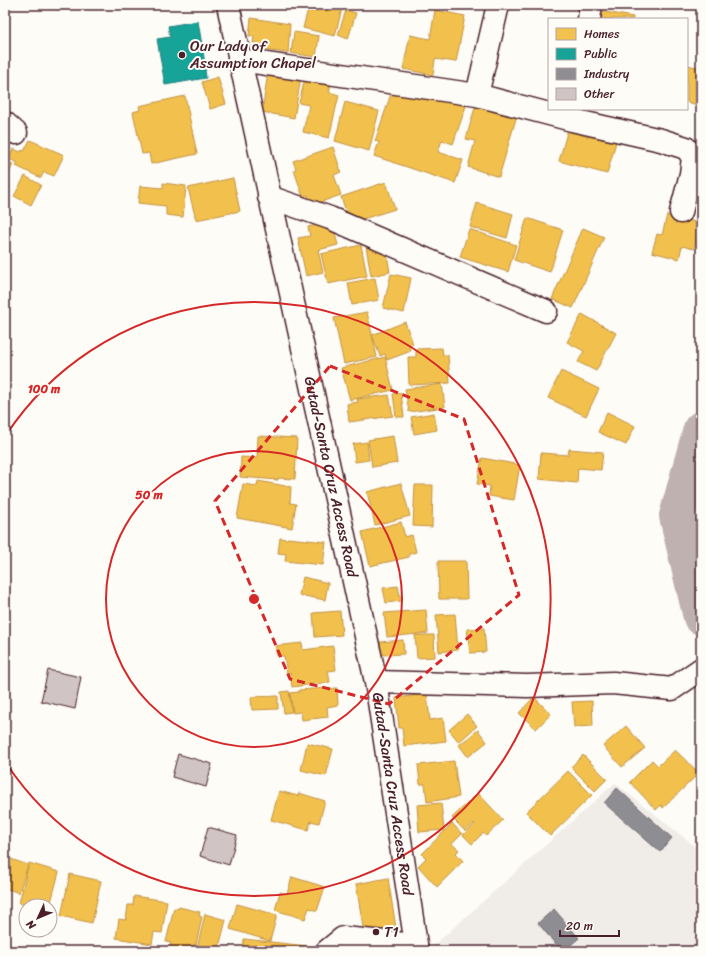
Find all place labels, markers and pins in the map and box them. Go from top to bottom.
place label: Our Lady of Assumption Chapel [189,33,317,76]
marker: Our Lady of Assumption Chapel [177,50,187,60]
centre of rings [247,592,261,606]
place label: T1 [384,919,399,945]
marker: T1 [371,927,381,937]

